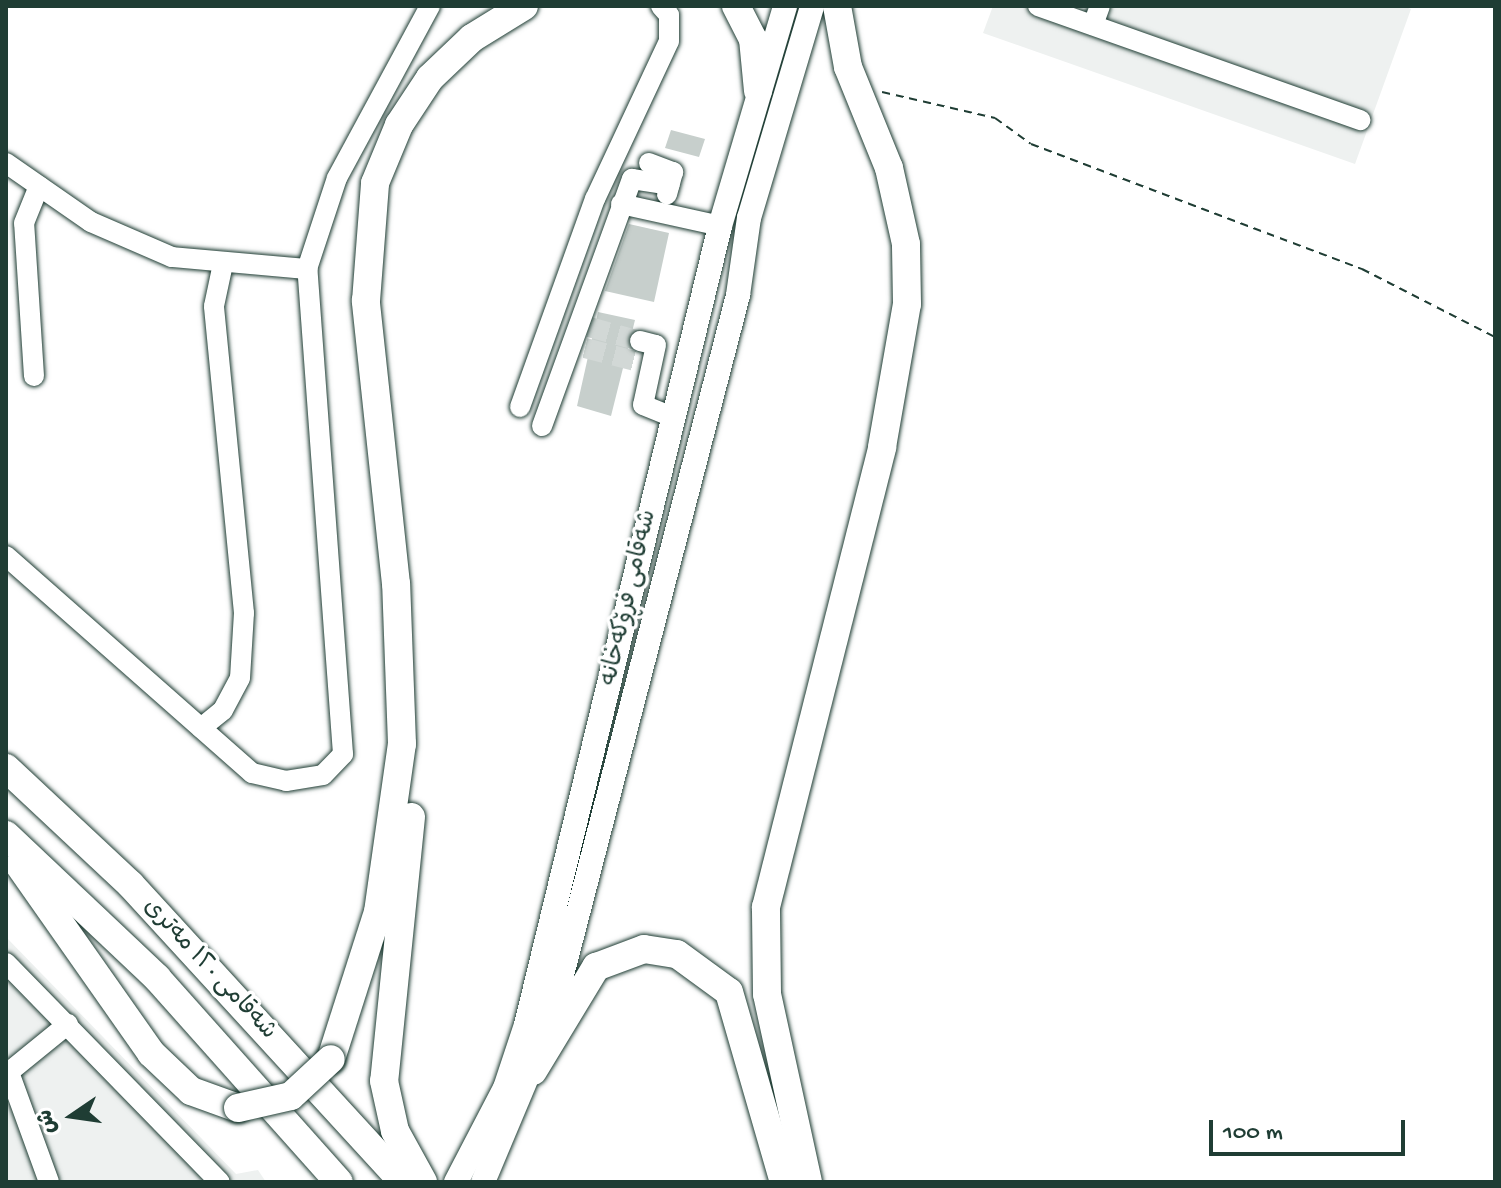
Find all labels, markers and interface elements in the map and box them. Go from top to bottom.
street label: شەقامی فڕۆکەخانە [596,507,664,689]
street label: شەقامی ١٢٠ مەتری [136,893,282,1047]
north arrow [32,1076,112,1156]
scale bar [1213,1104,1409,1154]
text: ش [33,1107,64,1136]
text: 100 m [1223,1119,1283,1148]

